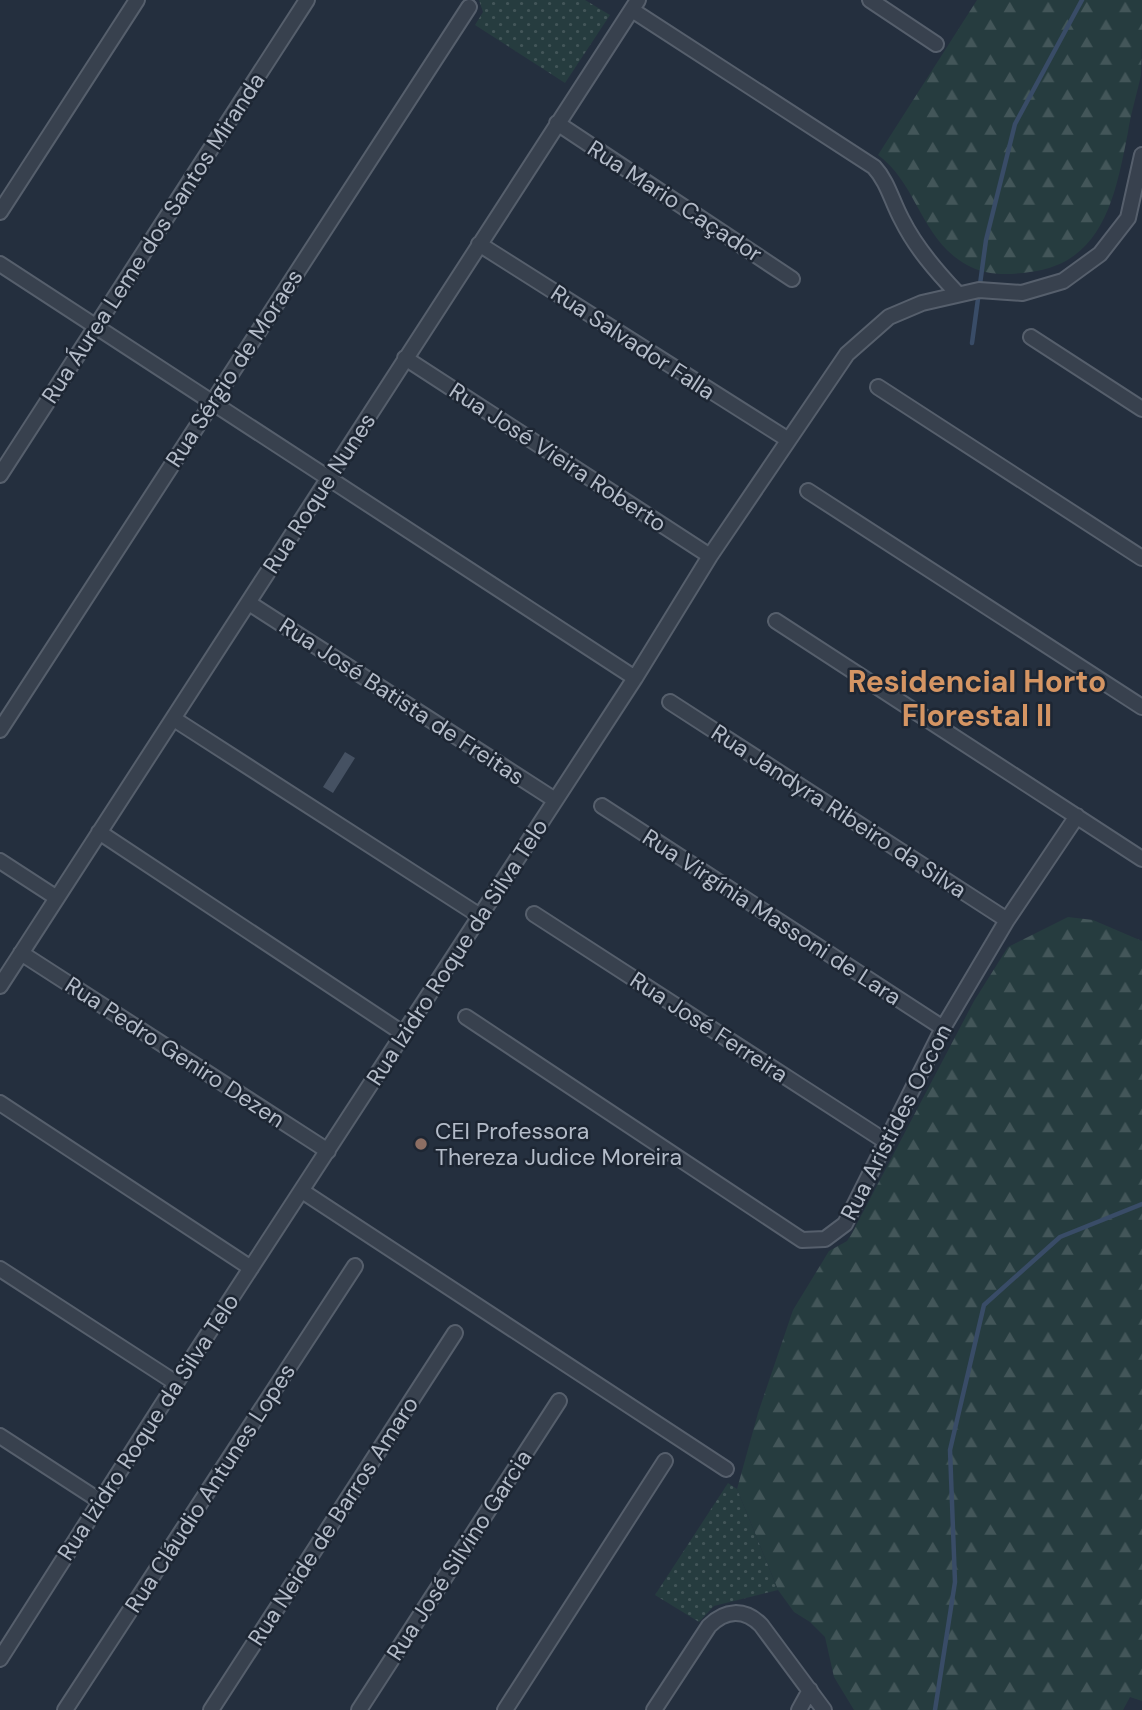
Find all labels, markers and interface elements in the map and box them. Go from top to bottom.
street label: Rua Áurea Leme dos Santos Miranda [35,67,271,409]
street label: Rua Mario Caçador [582,133,768,269]
street label: Rua Sérgio de Moraes [159,263,309,473]
street label: Rua Salvador Falla [545,278,721,406]
street label: Rua José Vieira Roberto [444,376,672,538]
street label: Rua Roque Nunes [256,407,382,579]
street label: Rua José Batista de Freitas [274,610,530,792]
district label: Residencial Horto Florestal II [848,662,1106,735]
street label: Rua Jandyra Ribeiro da Silva [706,717,972,905]
street label: Rua Izidro Roque da Silva Telo [359,813,555,1091]
street label: Rua Virgínia Massoni de Lara [637,822,907,1012]
street label: Rua José Ferreira [624,965,794,1089]
street label: Rua Pedro Geniro Dezen [59,970,291,1134]
street label: Rua Aristides Occon [834,1019,958,1225]
place label: CEI Professora Thereza Judice Moreira [435,1116,682,1172]
marker: CEI Professora Thereza Judice Moreira [413,1136,429,1152]
street label: Rua Izidro Roque da Silva Telo [50,1288,246,1566]
street label: Rua Cláudio Antunes Lopes [118,1358,302,1618]
street label: Rua Neide de Barros Amaro [241,1391,425,1651]
street label: Rua José Silvino Garcia [380,1444,538,1666]

